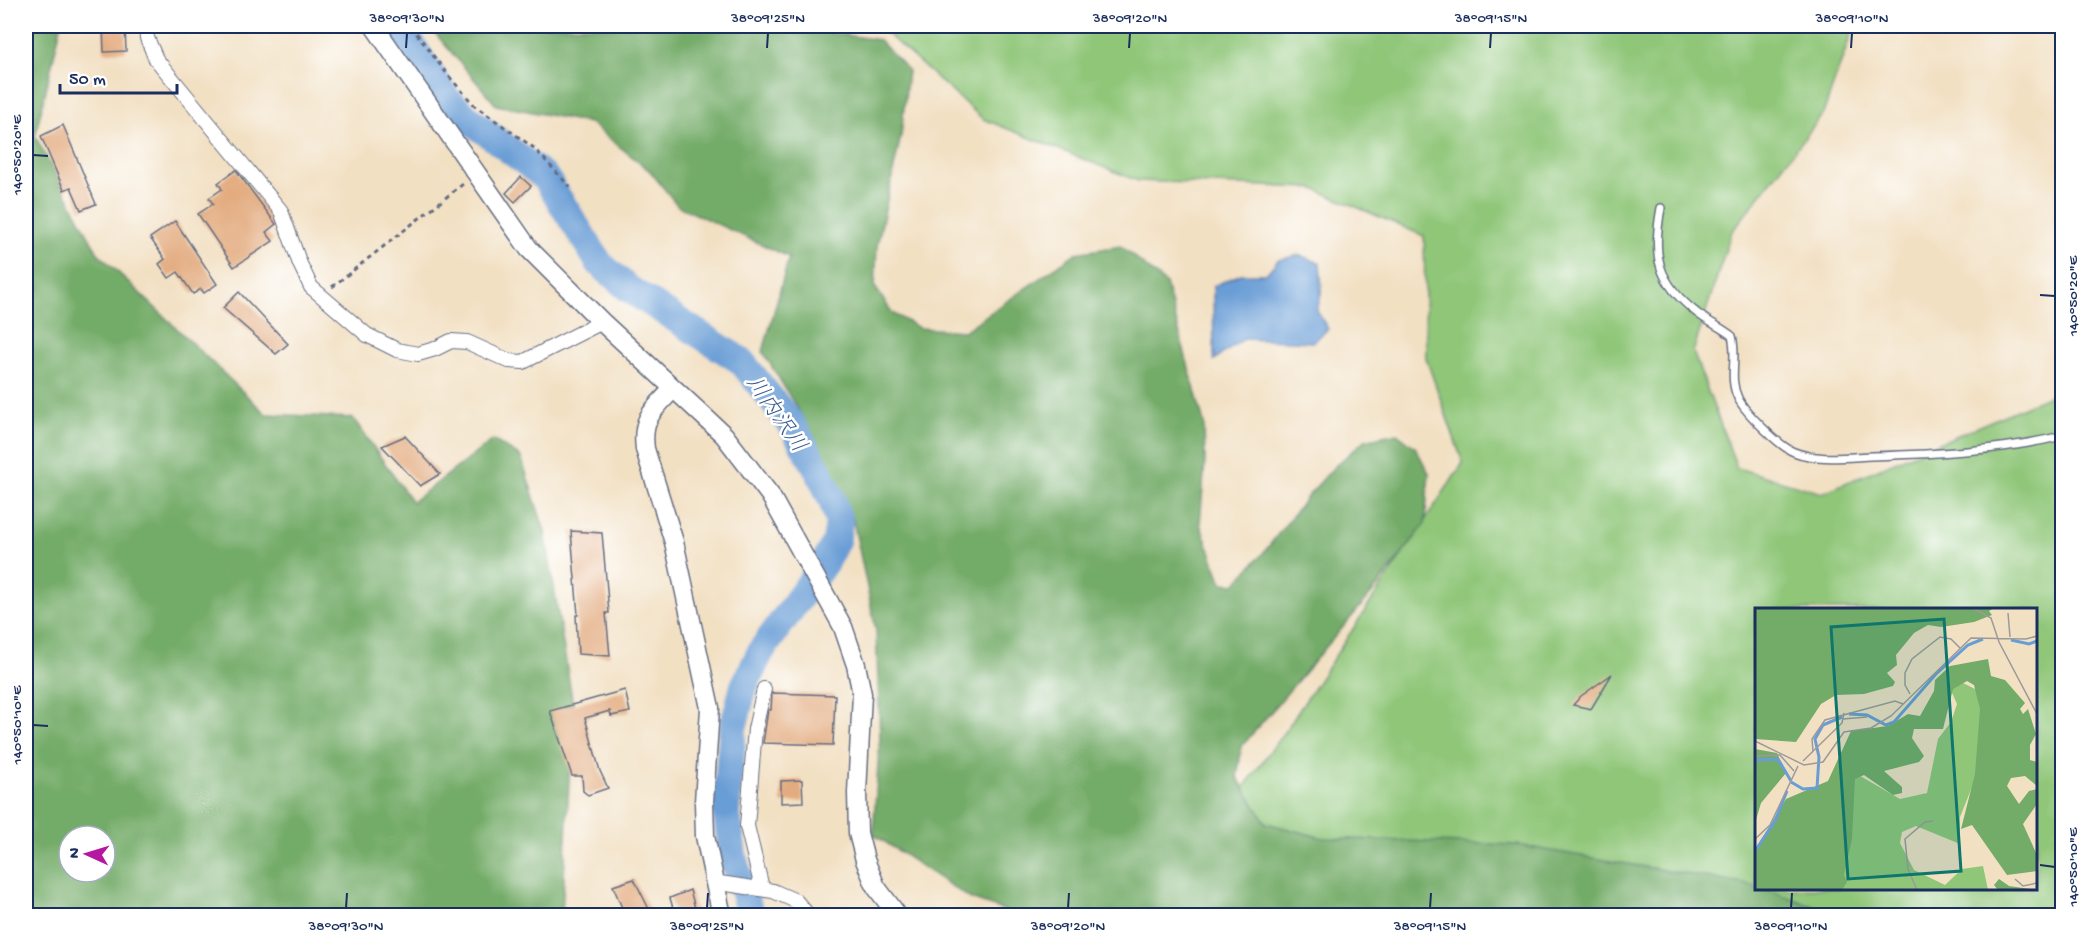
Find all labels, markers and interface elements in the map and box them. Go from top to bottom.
text: 38°09'30"N [369,10,445,28]
text: 38°09'25"N [730,10,805,28]
text: 38°09'20"N [1092,10,1167,28]
text: 38°09'15"N [1454,10,1527,28]
text: 38°09'10"N [1814,10,1889,28]
scale bar [60,57,177,95]
text: 50 m [69,70,106,91]
text: 140°50'20"E [9,114,27,196]
text: 140°50'20"E [2065,255,2083,337]
water label: 川内沢川 [739,371,811,459]
inset map [1755,608,2037,890]
text: 140°50'10"E [9,685,27,765]
north arrow [57,824,117,884]
text: 140°50'10"E [2065,827,2083,907]
text: N [66,847,85,859]
text: 38°09'30"N [308,918,384,936]
text: 38°09'25"N [669,918,744,936]
text: 38°09'20"N [1030,918,1105,936]
text: 38°09'15"N [1393,918,1466,936]
text: 38°09'10"N [1753,918,1828,936]

